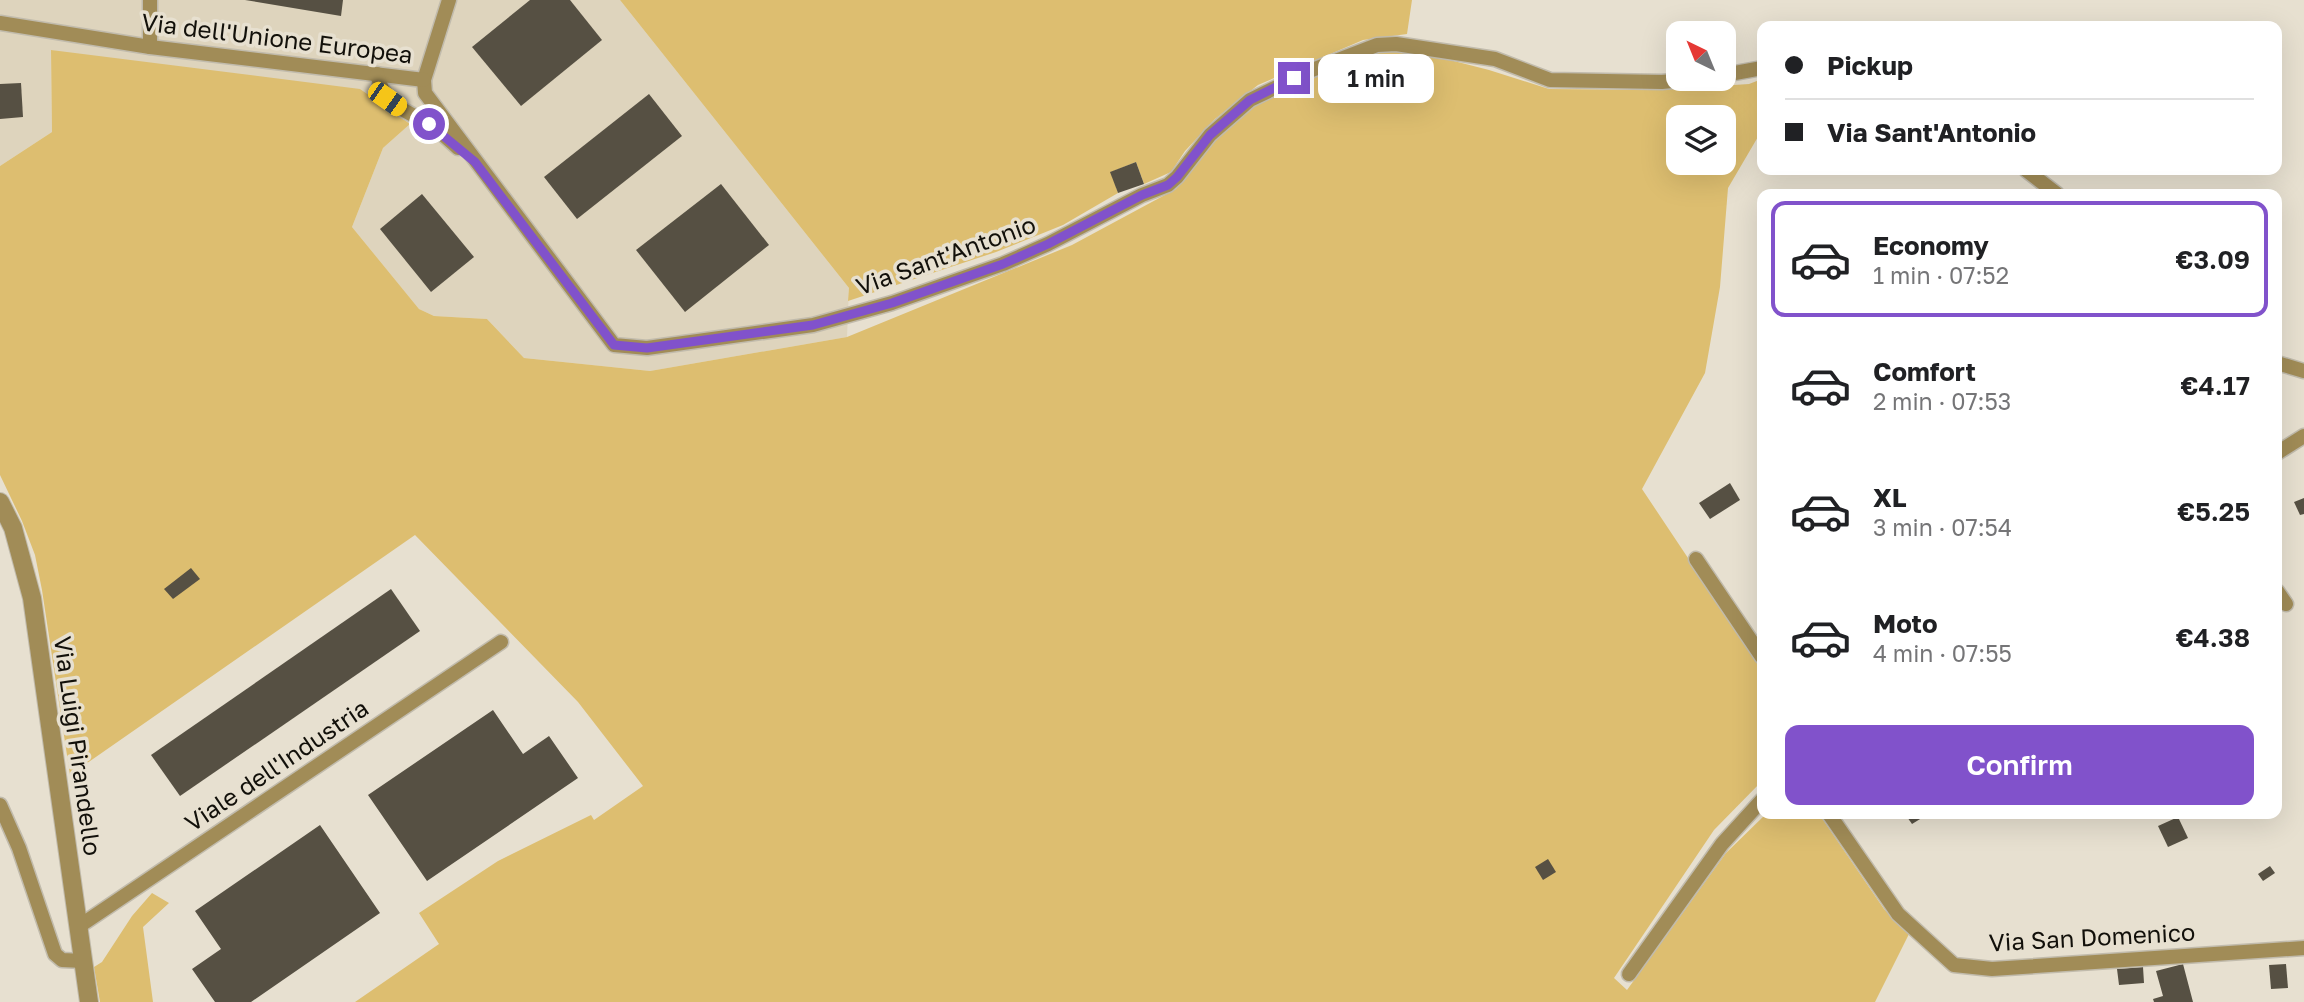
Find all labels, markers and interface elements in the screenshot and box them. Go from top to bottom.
street label: Via dell'Unione Europea [140,6,415,69]
north arrow [1666,21,1736,91]
map controls [1666,21,1736,175]
text: Pickup [1827,50,1913,81]
callout: 1 min [1318,54,1434,102]
route end [1278,62,1310,94]
text: 1 min [1347,64,1405,92]
car [364,78,411,120]
button: layers [1666,105,1736,175]
route start [413,108,445,140]
text: Via Sant'Antonio [1827,117,2036,148]
street label: Via Sant'Antonio [852,209,1039,301]
icon: car [1789,228,1852,291]
text: Economy [1873,230,1989,261]
text: €3.09 [2175,244,2250,275]
text: 1 min · 07:52 [1873,261,2009,289]
icon: car [1789,354,1852,417]
text: Comfort [1873,356,1976,387]
text: €4.17 [2181,370,2250,401]
text: 2 min · 07:53 [1873,387,2011,415]
icon: car [1789,480,1852,543]
text: XL [1873,482,1907,513]
text: €5.25 [2177,496,2250,527]
text: 3 min · 07:54 [1873,513,2012,541]
icon: car [1789,606,1852,669]
text: Moto [1873,608,1938,639]
text: €4.38 [2176,622,2250,653]
street label: Via Luigi Pirandello [49,634,108,857]
text: 4 min · 07:55 [1873,639,2012,667]
street label: Viale dell'Industria [179,693,373,837]
button: Confirm [1785,725,2254,805]
street label: Via San Domenico [1988,917,2196,956]

